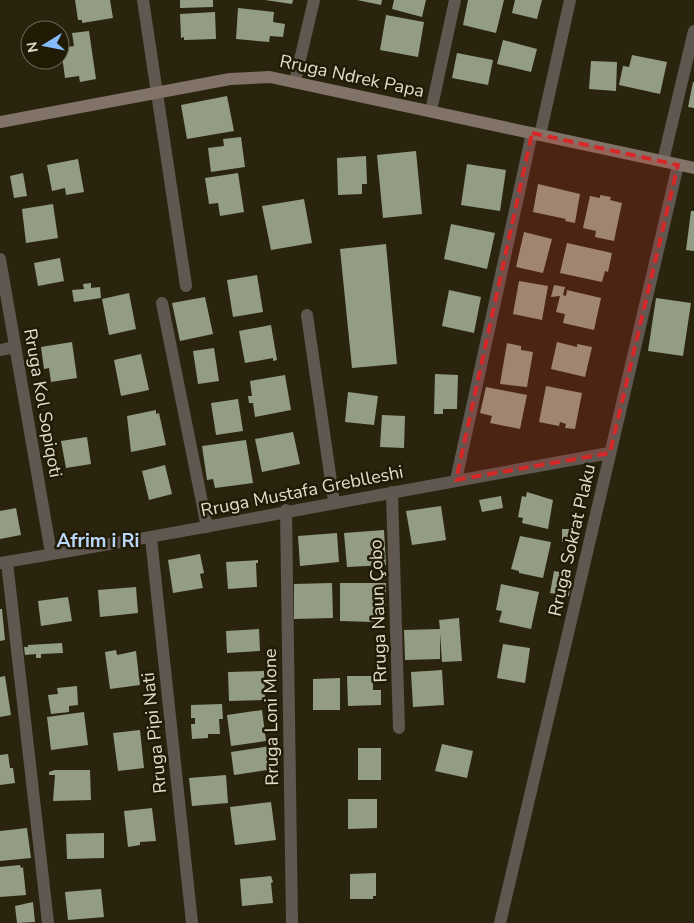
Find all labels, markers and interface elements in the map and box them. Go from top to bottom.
north arrow [20,20,70,70]
text: N [22,40,43,54]
street label: Rruga Ndrek Papa [278,49,426,103]
street label: Rruga Kol Sopiqoti [18,327,68,479]
street label: Rruga Mustafa Greblleshi [199,460,405,522]
street label: Rruga Sokrat Plaku [543,462,601,618]
district label: Afrim i Ri [57,528,139,554]
street label: Rruga Naun Çobo [364,539,392,683]
street label: Rruga Loni Mone [258,648,284,786]
street label: Rruga Pipi Nati [136,671,172,795]

